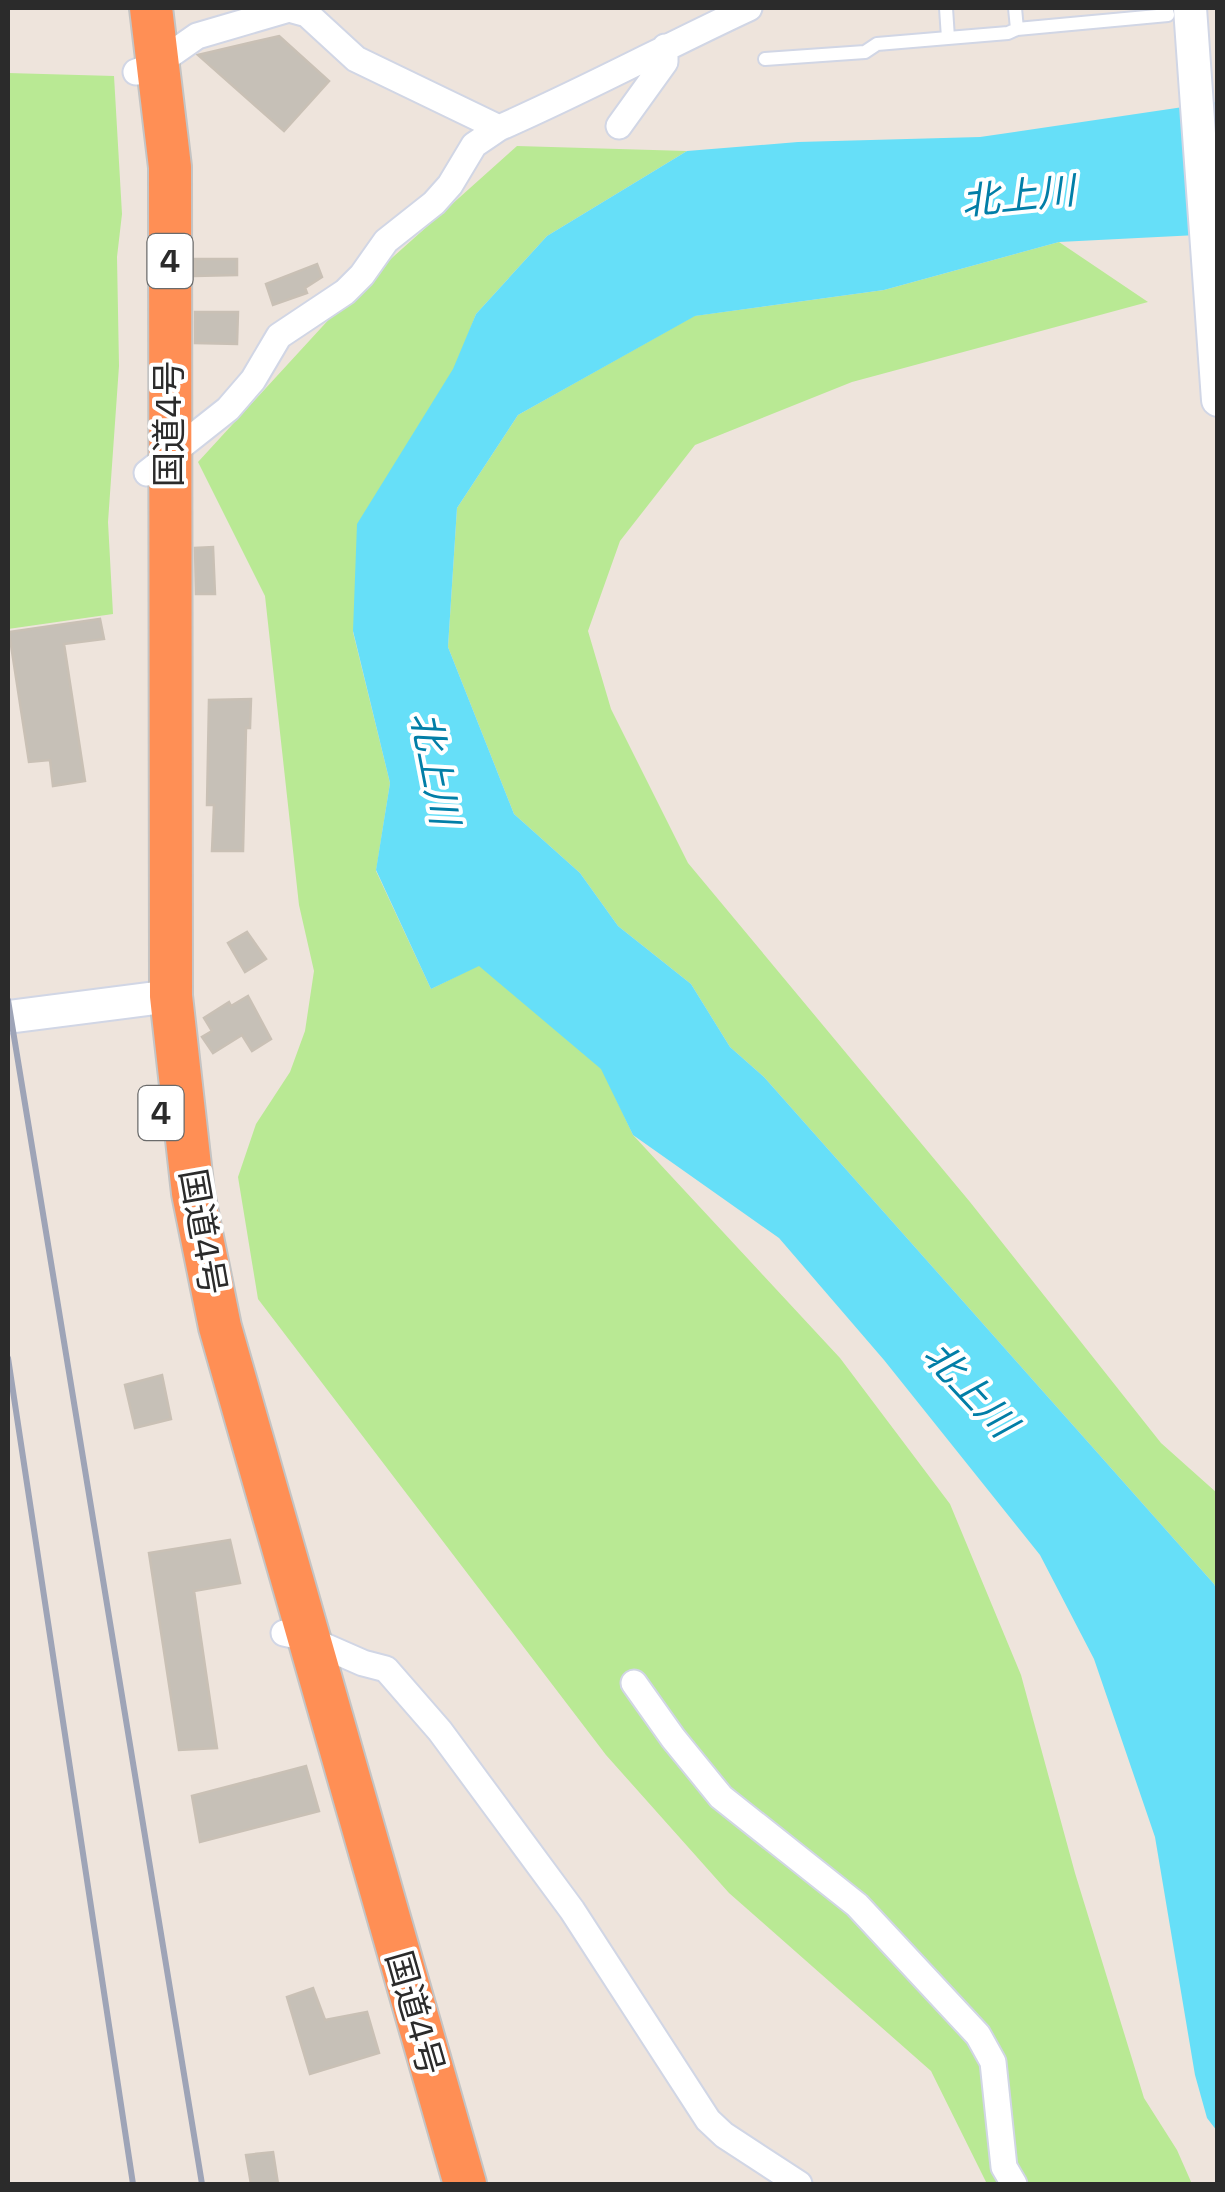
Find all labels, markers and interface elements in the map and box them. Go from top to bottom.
water label: 北上川 [959,166,1081,226]
road number: 4 [148,234,192,288]
street label: 国道4号 [147,361,191,487]
water label: 北上川 [401,707,470,832]
road number: 4 [138,1086,184,1140]
street label: 国道4号 [170,1166,236,1298]
water label: 北上川 [914,1331,1029,1450]
street label: 国道4号 [376,1946,454,2080]

